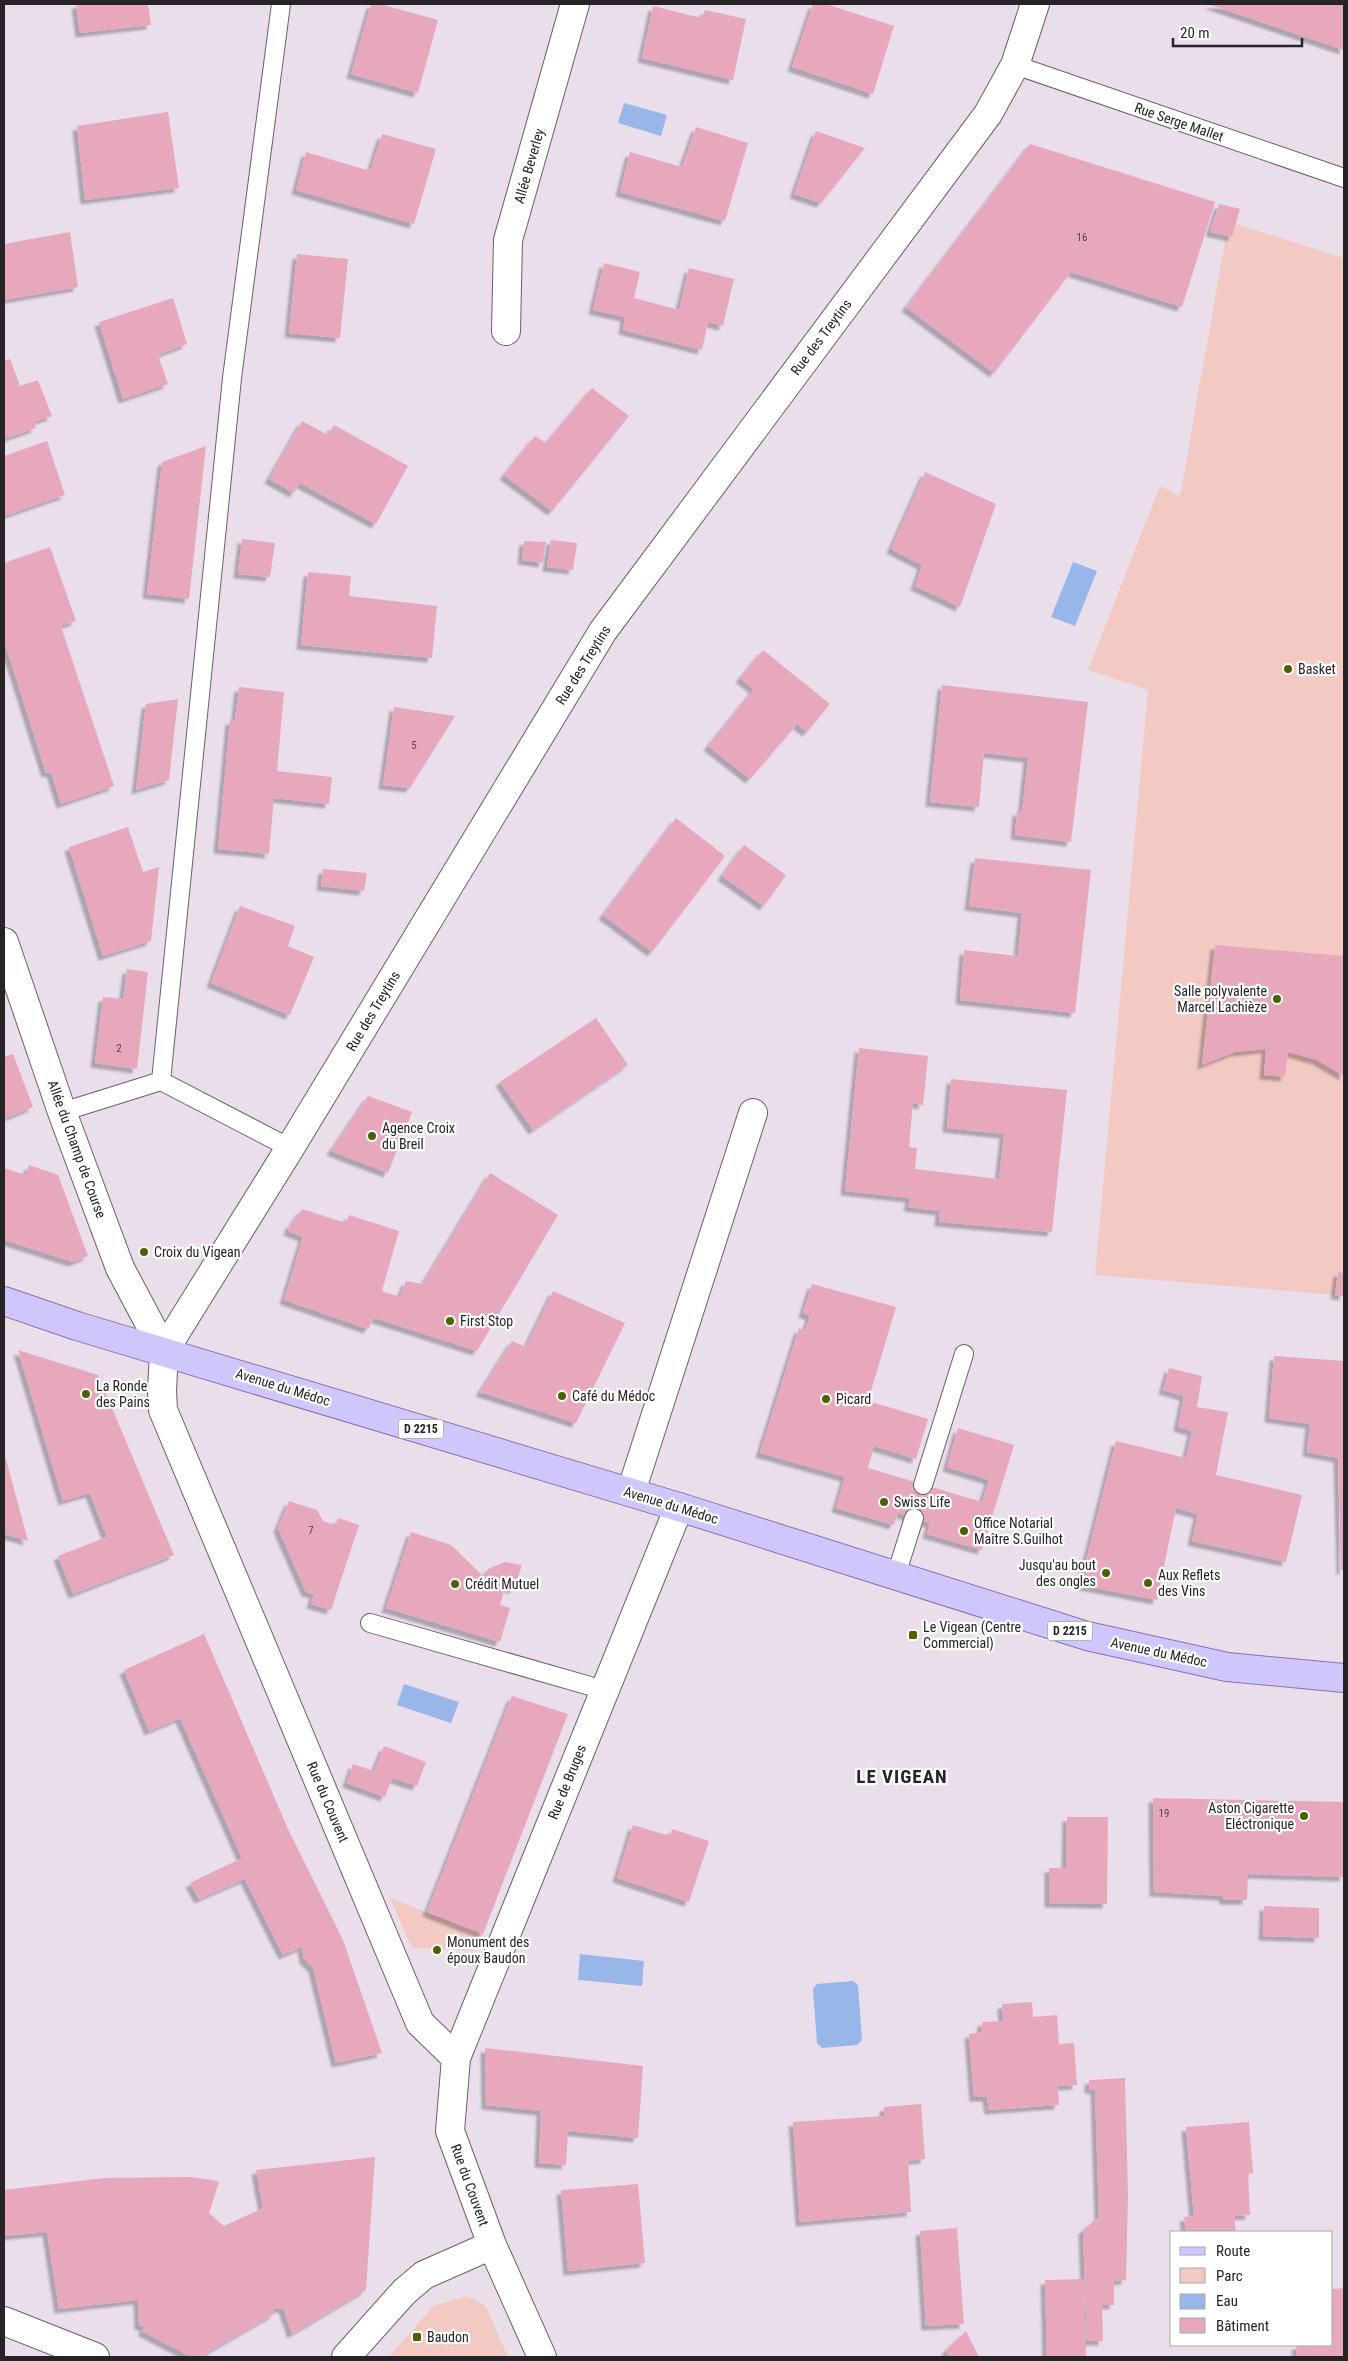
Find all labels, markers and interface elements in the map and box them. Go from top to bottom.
scale bar [1173,15,1302,47]
text: 20 m [1180,24,1210,42]
street label: Rue Serge Mallet [1132,99,1226,145]
street label: Allée Beverley [511,127,547,205]
house number: 16 [1077,231,1087,244]
street label: Rue des Treytins [787,296,855,378]
street label: Rue des Treytins [552,622,614,708]
place label: Basket [1298,661,1336,677]
marker: Basket [1282,663,1294,675]
house number: 5 [411,739,417,752]
street label: Rue des Treytins [343,968,403,1054]
place label: Salle polyvalente Marcel Lachièze [1174,983,1267,1015]
marker: Salle polyvalente Marcel Lachièze [1271,993,1283,1005]
house number: 2 [116,1042,122,1055]
street label: Allée du Champ de Course [45,1078,110,1220]
place label: Agence Croix du Breil [382,1120,455,1152]
marker: Agence Croix du Breil [366,1130,378,1142]
place label: Croix du Vigean [154,1244,241,1260]
marker: Croix du Vigean [138,1246,150,1258]
place label: First Stop [460,1313,513,1329]
marker: First Stop [444,1315,456,1327]
street label: Avenue du Médoc [234,1365,332,1409]
place label: La Ronde des Pains [96,1378,150,1410]
marker: La Ronde des Pains [80,1388,92,1400]
place label: Café du Médoc [572,1388,655,1404]
marker: Café du Médoc [556,1390,568,1402]
place label: Picard [836,1391,871,1407]
marker: Picard [820,1393,832,1405]
road number: D 2215 [398,1420,444,1438]
street label: Avenue du Médoc [622,1483,720,1527]
place label: Swiss Life [894,1494,951,1510]
marker: Swiss Life [878,1496,890,1508]
place label: Office Notarial Maître S.Guilhot [974,1515,1063,1547]
house number: 7 [308,1524,314,1537]
marker: Office Notarial Maître S.Guilhot [958,1525,970,1537]
place label: Jusqu'au bout des ongles [1019,1557,1096,1589]
marker: Jusqu'au bout des ongles [1100,1567,1112,1579]
place label: Aux Reflets des Vins [1158,1567,1220,1599]
place label: Crédit Mutuel [465,1576,539,1592]
marker: Aux Reflets des Vins [1142,1577,1154,1589]
marker: Crédit Mutuel [449,1578,461,1590]
place label: Le Vigean (Centre Commercial) [923,1619,1022,1652]
road number: D 2215 [1048,1622,1092,1640]
marker: Le Vigean (Centre Commercial) [907,1629,919,1641]
street label: Avenue du Médoc [1109,1634,1209,1670]
street label: Rue de Bruges [545,1742,589,1822]
street label: Rue du Couvent [304,1759,352,1845]
district label: LE VIGEAN [856,1765,948,1788]
place label: Aston Cigarette Eléctronique [1208,1800,1294,1832]
house number: 19 [1159,1807,1169,1820]
marker: Aston Cigarette Eléctronique [1298,1810,1310,1822]
place label: Monument des époux Baudon [447,1934,529,1966]
marker: Monument des époux Baudon [431,1944,443,1956]
street label: Rue du Couvent [448,2142,492,2228]
legend [1170,2231,1333,2346]
text: Route [1216,2242,1250,2260]
text: Parc [1216,2267,1243,2285]
text: Eau [1216,2292,1238,2310]
text: Bâtiment [1216,2317,1269,2335]
place label: Baudon [427,2329,469,2345]
marker: Baudon [411,2331,423,2343]

